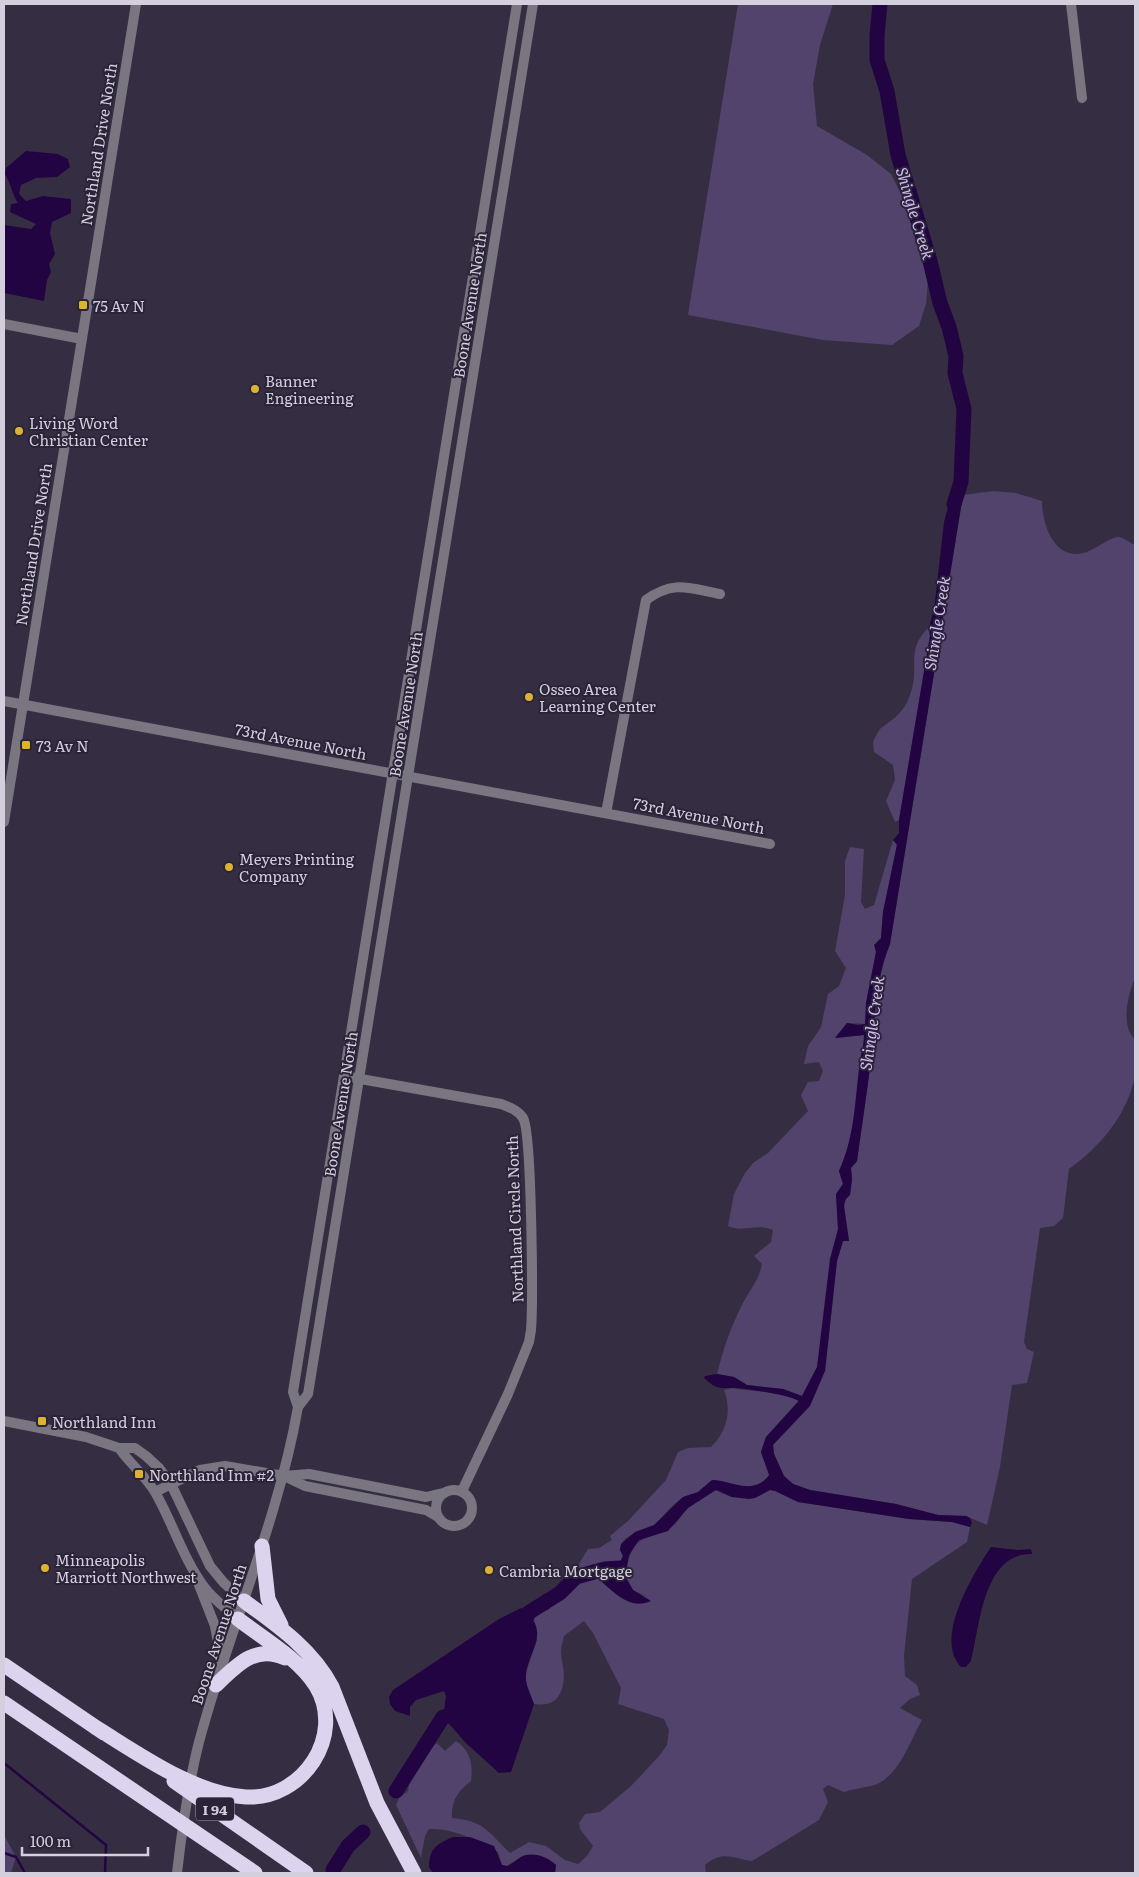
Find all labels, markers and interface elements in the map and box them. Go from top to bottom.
street label: Northland Drive North [74,61,122,227]
water label: Shingle Creek [891,164,941,262]
street label: Boone Avenue North [446,230,492,379]
place label: 75 Av N [93,294,145,317]
marker: 75 Av N [77,299,89,311]
place label: Banner Engineering [265,369,354,409]
marker: Banner Engineering [249,383,261,395]
place label: Living Word Christian Center [29,411,148,451]
marker: Living Word Christian Center [13,425,25,437]
street label: Northland Drive North [9,461,57,627]
water label: Shingle Creek [917,574,955,672]
street label: Boone Avenue North [382,629,428,778]
place label: Osseo Area Learning Center [539,677,656,717]
marker: Osseo Area Learning Center [523,691,535,703]
street label: 73rd Avenue North [233,717,369,765]
place label: 73 Av N [36,734,89,757]
marker: 73 Av N [20,739,32,751]
street label: 73rd Avenue North [631,791,767,839]
place label: Meyers Printing Company [239,847,355,887]
marker: Meyers Printing Company [223,861,235,873]
water label: Shingle Creek [852,974,890,1072]
street label: Boone Avenue North [317,1029,363,1178]
street label: Northland Circle North [500,1135,528,1303]
place label: Northland Inn [52,1410,156,1433]
marker: Northland Inn [36,1415,48,1427]
place label: Northland Inn #2 [149,1463,274,1486]
marker: Northland Inn #2 [133,1468,145,1480]
place label: Minneapolis Marriott Northwest [55,1548,196,1588]
place label: Cambria Mortgage [499,1559,632,1582]
street label: Boone Avenue North [184,1560,252,1708]
marker: Minneapolis Marriott Northwest [39,1562,51,1574]
marker: Cambria Mortgage [483,1564,495,1576]
road number: I 94 [196,1798,234,1820]
scale bar [22,1824,149,1856]
text: 100 m [30,1829,71,1852]

